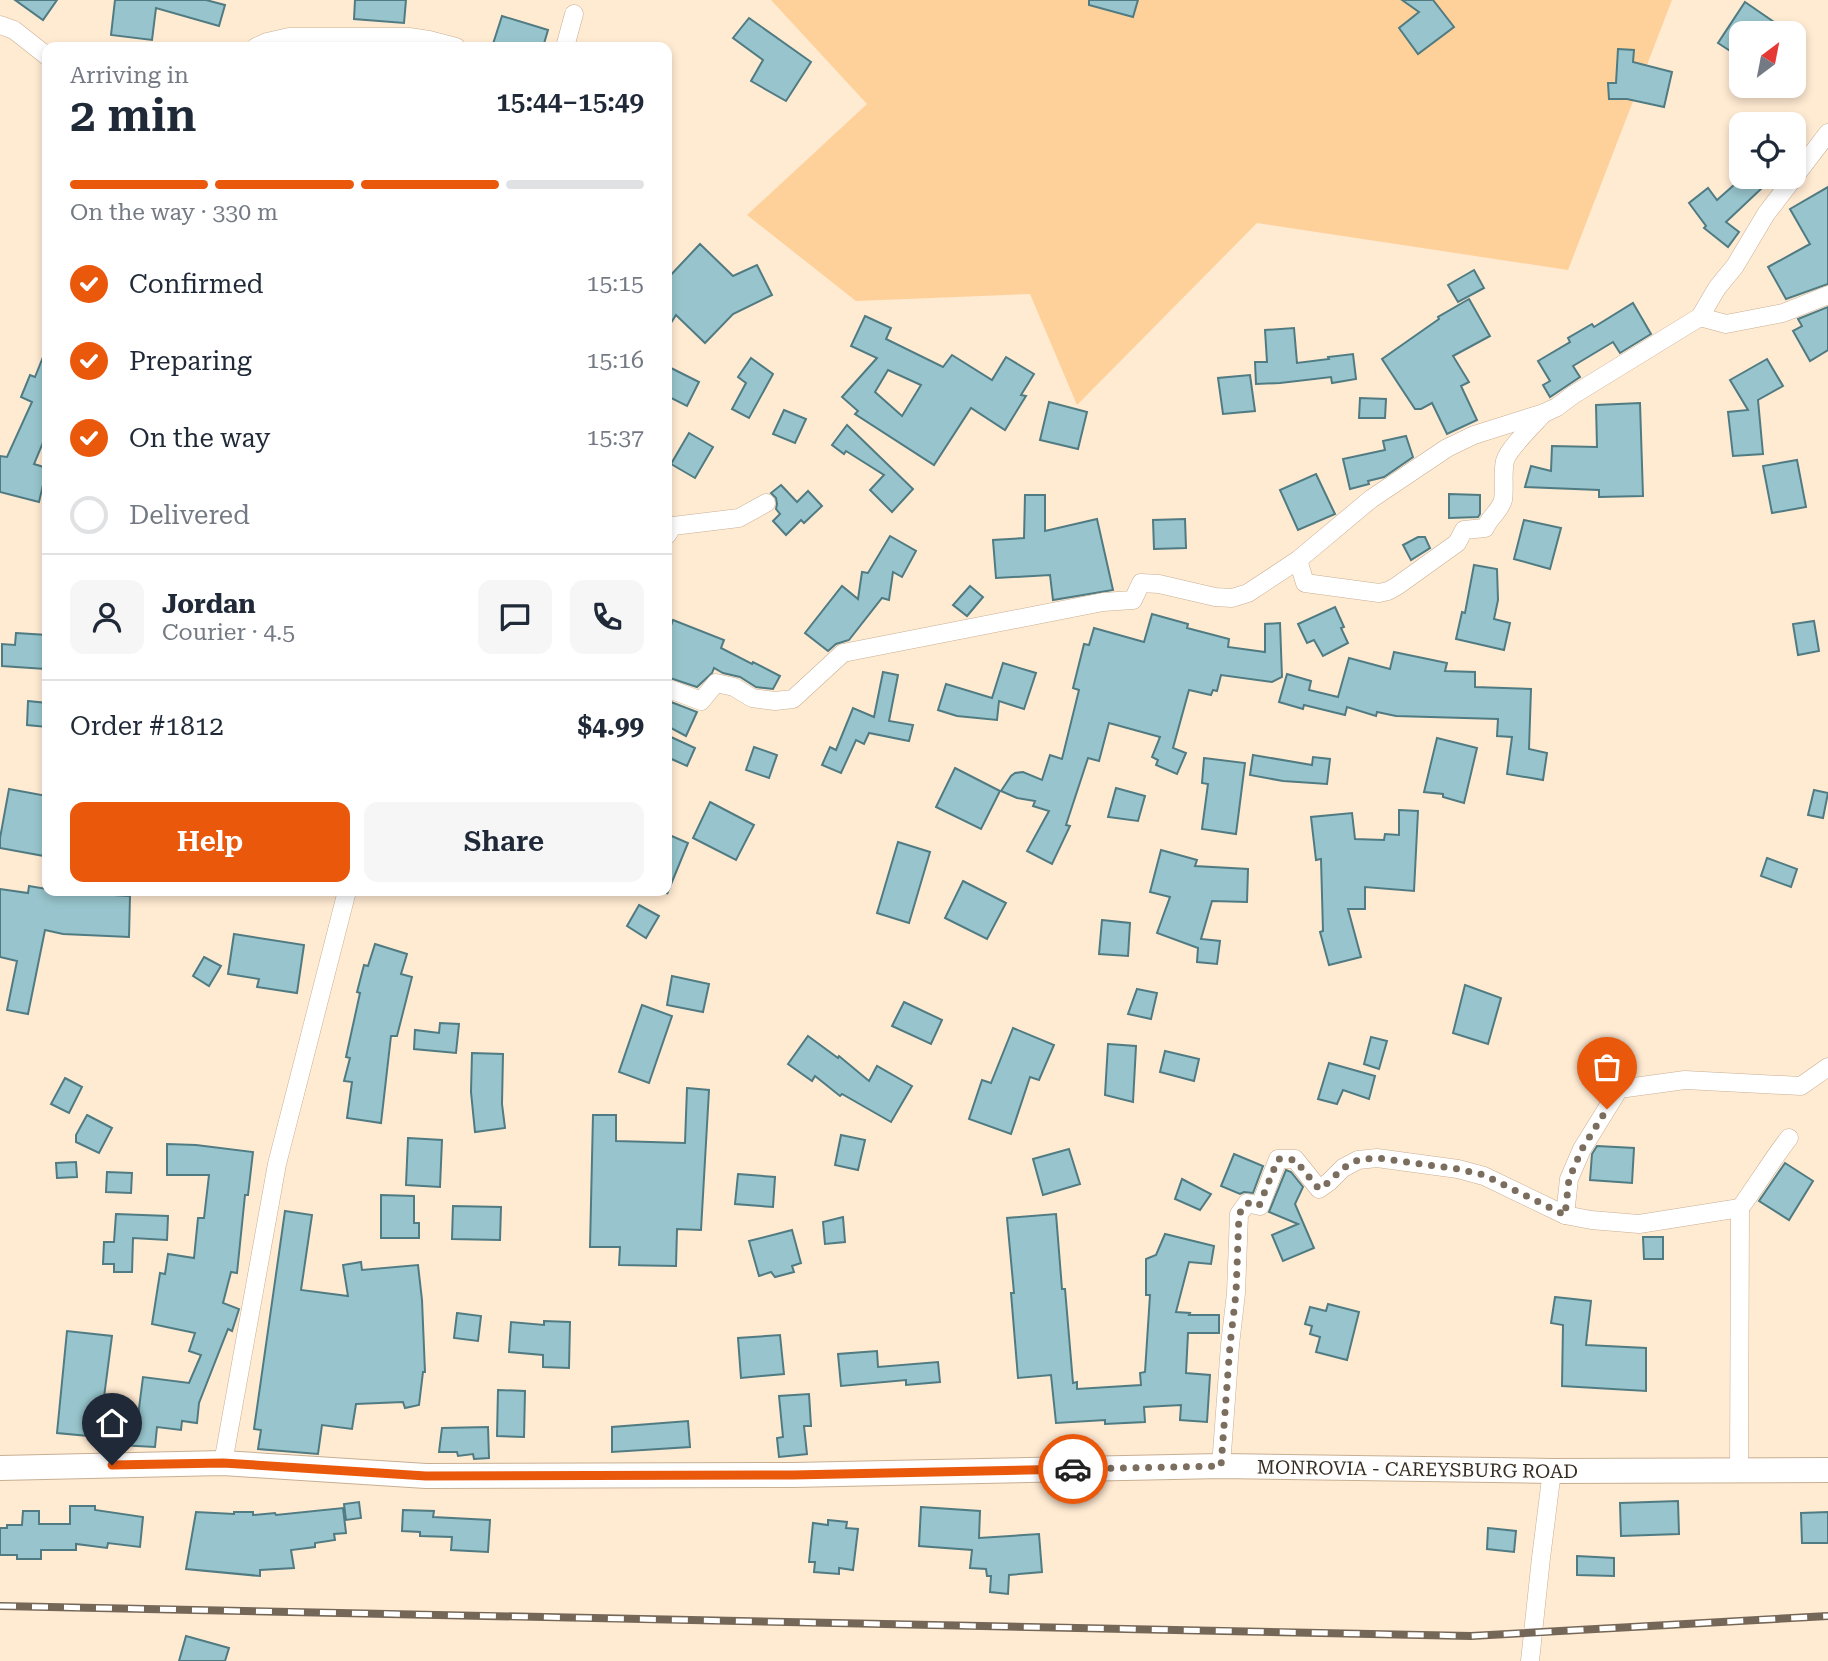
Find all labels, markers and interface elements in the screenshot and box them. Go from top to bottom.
north arrow [1729,21,1806,98]
map controls [1729,21,1806,189]
text: Arriving in [70,62,189,89]
text: 15:44–15:49 [496,87,644,117]
text: 2 min [70,88,197,142]
button: locate [1729,112,1806,189]
text: On the way · 330 m [70,199,278,226]
icon: check [70,265,108,303]
text: Confirmed [129,269,264,299]
text: 15:15 [587,270,644,297]
icon: check [70,342,108,380]
text: Preparing [129,346,252,376]
text: 15:16 [587,347,644,374]
icon: check [70,419,108,457]
text: On the way [129,423,270,453]
text: 15:37 [587,424,644,451]
text: Delivered [129,500,250,530]
button: person [70,580,144,654]
button: chat [478,580,552,654]
button: phone [570,580,644,654]
text: Jordan [162,589,256,619]
text: Courier · 4.5 [162,619,295,646]
text: Order #1812 [70,711,224,741]
text: $4.99 [578,711,644,741]
button: Help [70,802,350,882]
button: Share [364,802,644,882]
pin [1577,1037,1637,1109]
icon: bag [1588,1048,1626,1086]
pin [82,1393,142,1465]
icon: home [93,1404,131,1442]
courier [1038,1434,1108,1504]
icon: car [1054,1450,1092,1488]
street label: MONROVIA - CAREYSBURG ROAD [1257,1455,1578,1483]

